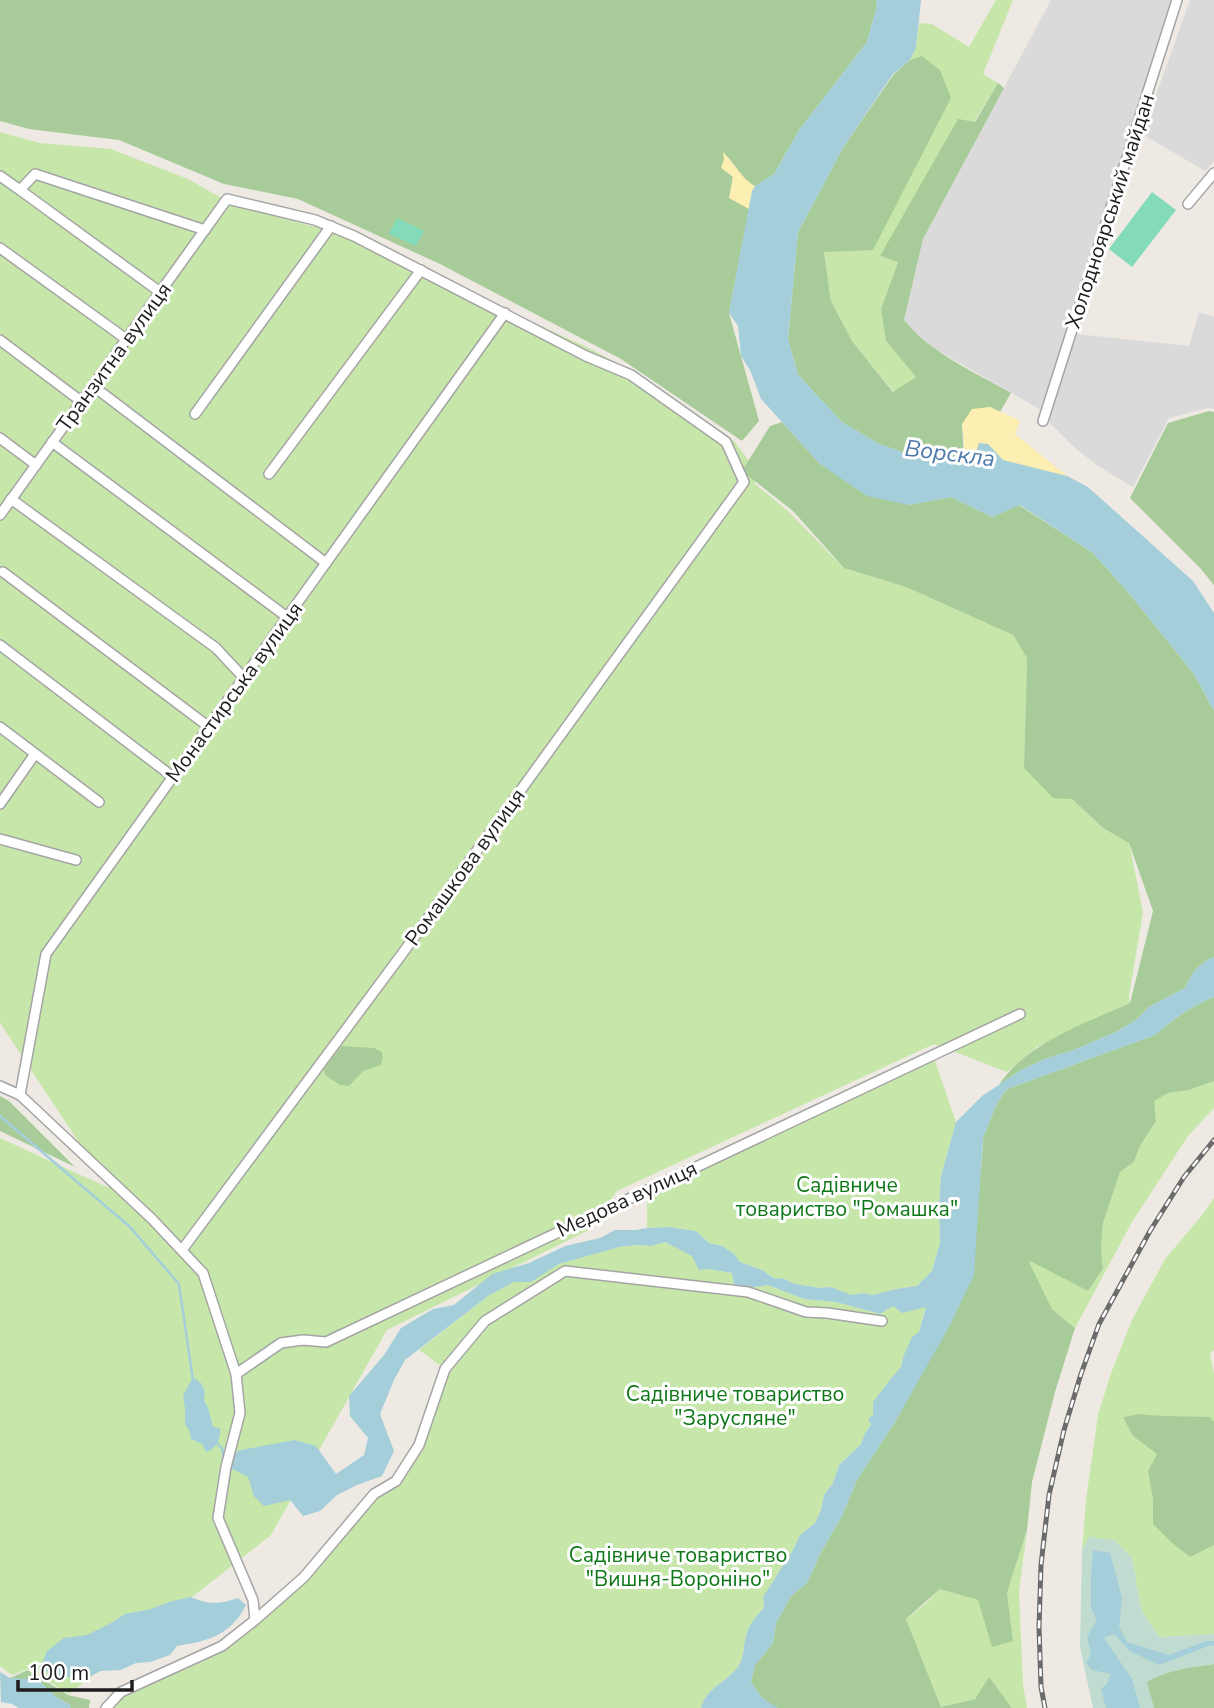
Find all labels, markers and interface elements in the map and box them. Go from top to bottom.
street label: Холодноярський майдан [1059,90,1161,332]
street label: Транзитна вулиця [50,277,178,437]
water label: Ворскла [903,433,997,474]
street label: Монастирська вулиця [159,596,309,788]
street label: Ромашкова вулиця [398,783,532,951]
street label: Медова вулиця [552,1154,702,1244]
park label: Садівниче товариство "Ромашка" [736,1171,958,1223]
park label: Садівниче товариство "Зарусляне" [626,1380,844,1432]
park label: Садівниче товариство "Вишня-Вороніно" [569,1541,787,1593]
scale bar [18,1648,131,1692]
text: 100 m [28,1659,89,1687]

